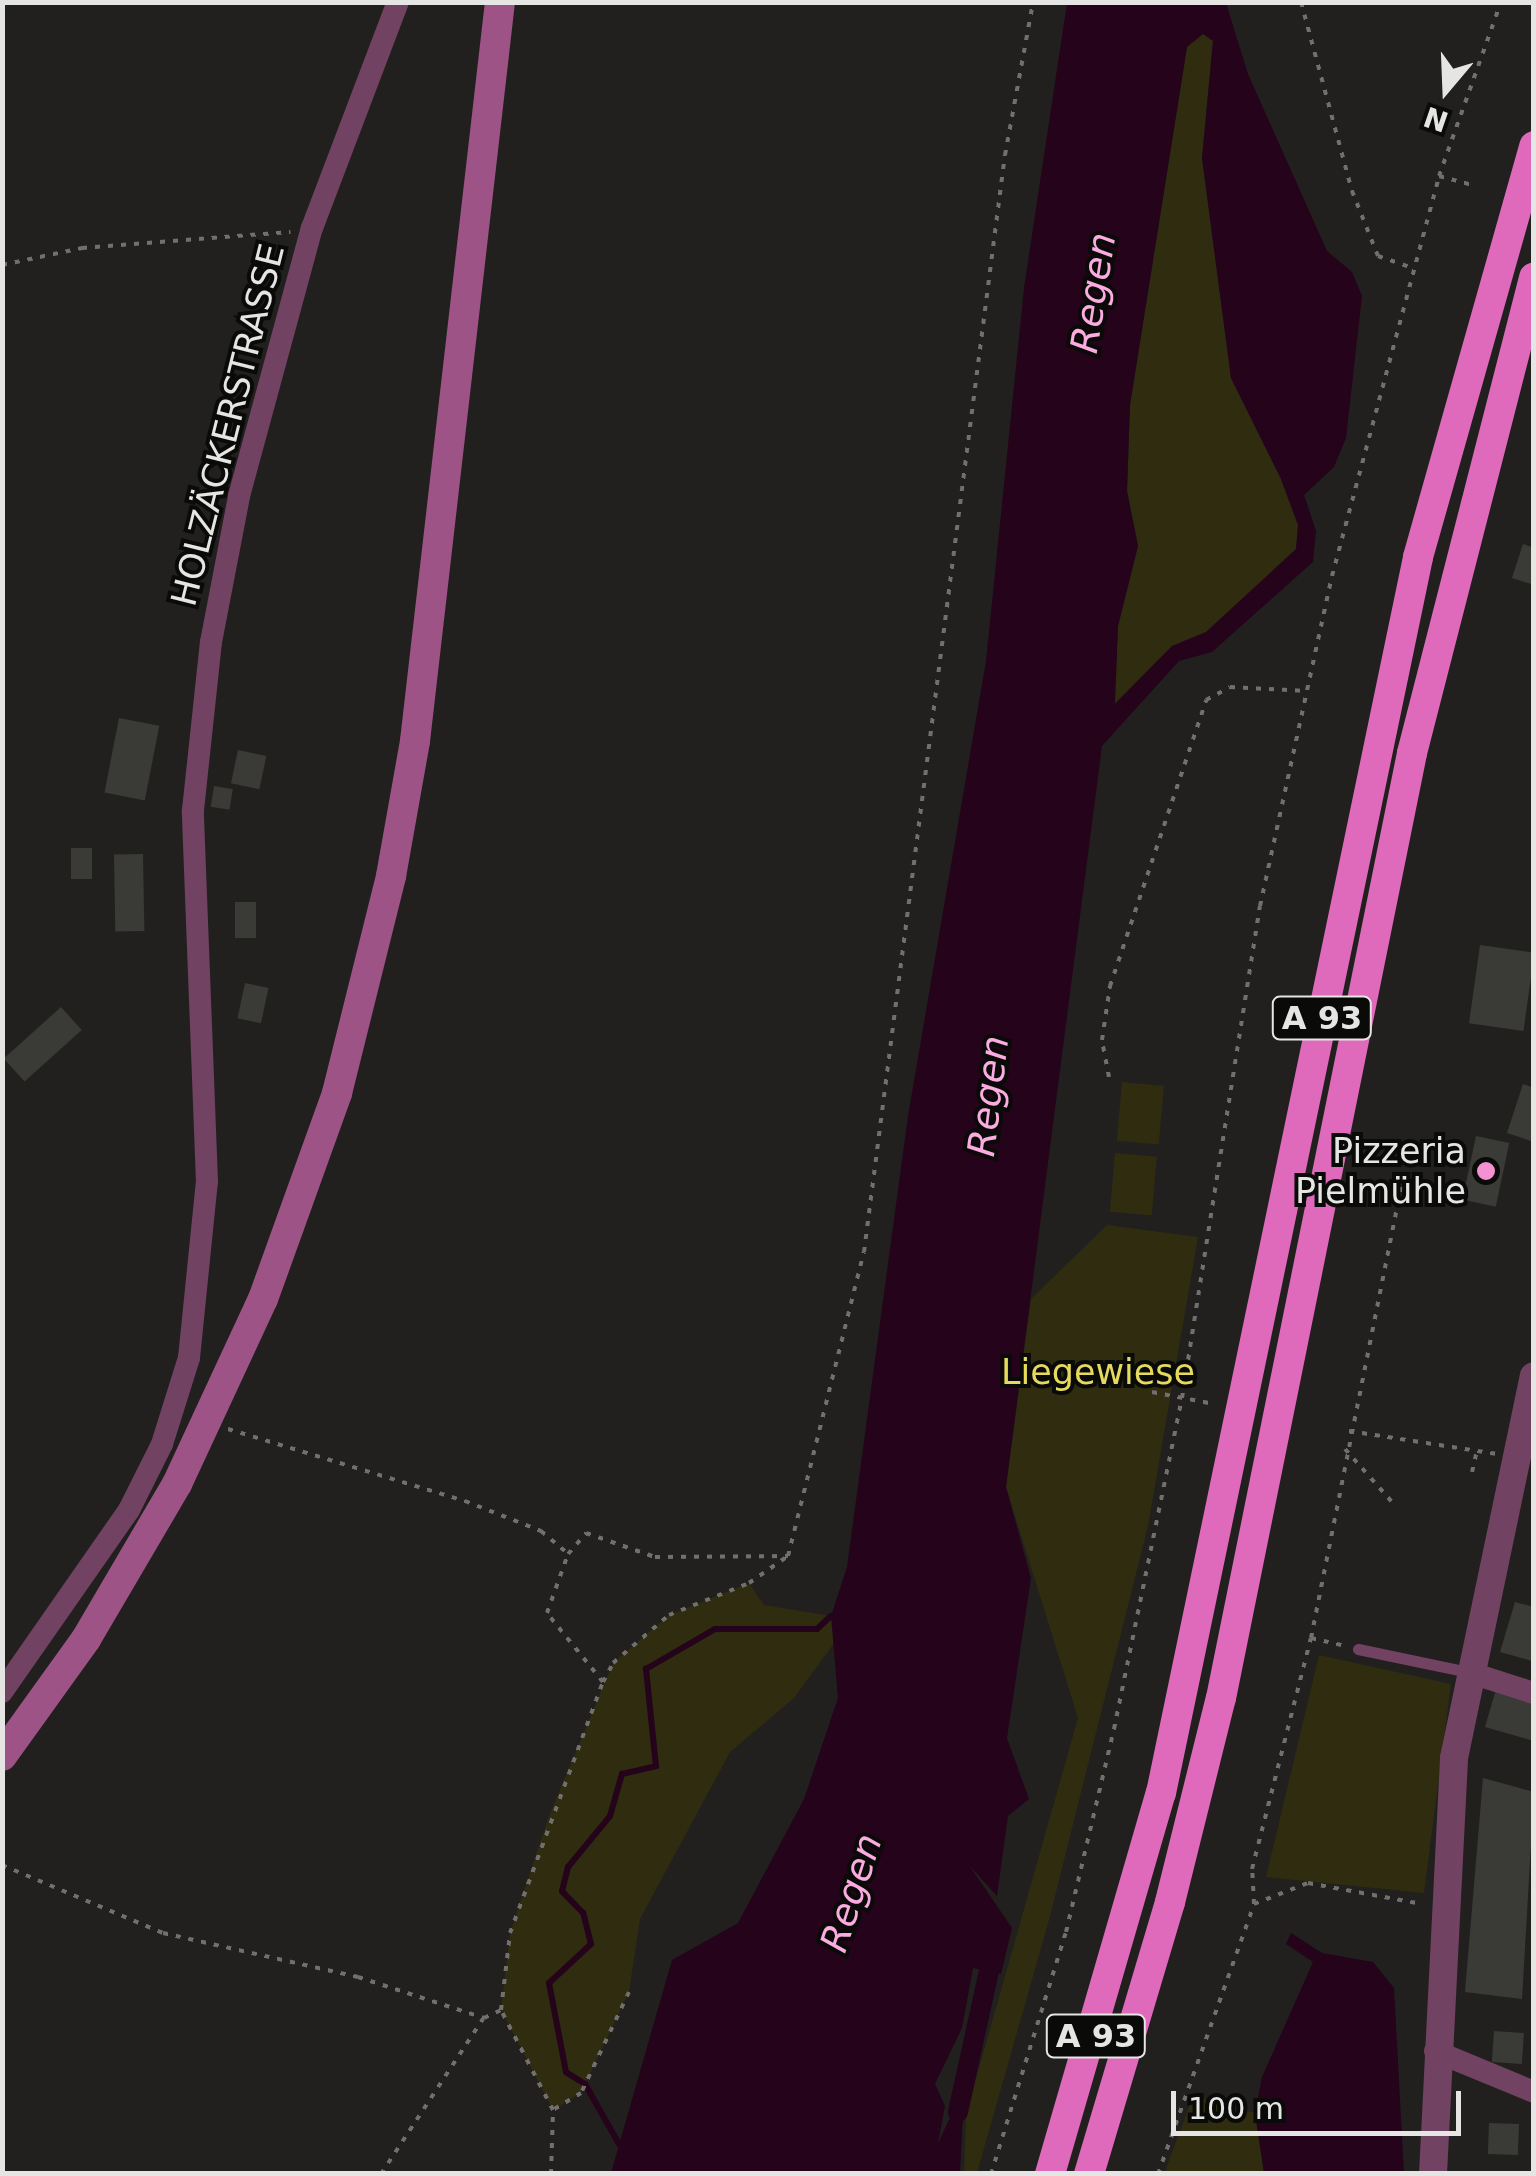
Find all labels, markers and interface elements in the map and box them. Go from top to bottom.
north arrow [1396,40,1496,140]
text: N [1420,99,1453,138]
water label: Regen [1062,229,1126,357]
street label: HOLZÄCKERSTRASSE [163,240,293,610]
road number: A 93 [1270,991,1374,1045]
water label: Regen [959,1033,1019,1159]
place label: Pizzeria Pielmühle [1295,1130,1466,1212]
marker: Pizzeria Pielmühle [1475,1160,1497,1182]
park label: Liegewiese [1001,1351,1195,1393]
water label: Regen [812,1828,892,1958]
road number: A 93 [1044,2009,1148,2063]
scale bar [1176,2071,1466,2133]
text: 100 m [1188,2091,1284,2126]

